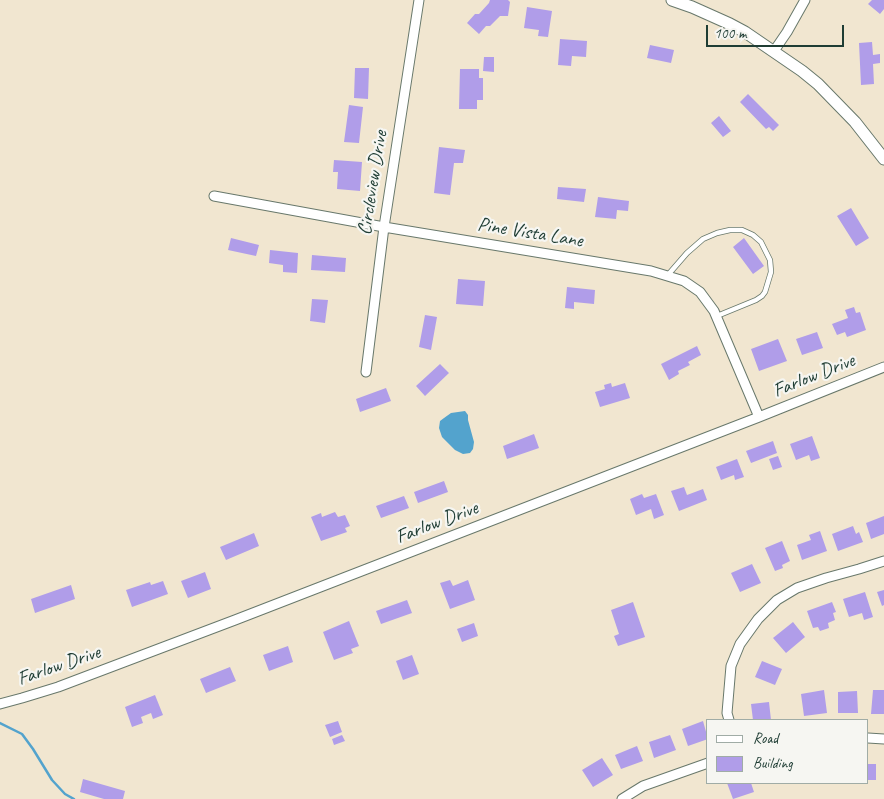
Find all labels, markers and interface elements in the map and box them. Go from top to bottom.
scale bar [709,15,846,47]
text: 100 m [714,24,746,43]
street label: Circleview Drive [353,129,393,237]
street label: Pine Vista Lane [476,213,584,253]
street label: Farlow Drive [770,349,858,403]
street label: Farlow Drive [393,496,481,550]
street label: Farlow Drive [14,641,104,691]
legend [706,719,869,784]
text: Road [753,729,778,748]
text: Building [753,754,792,773]

